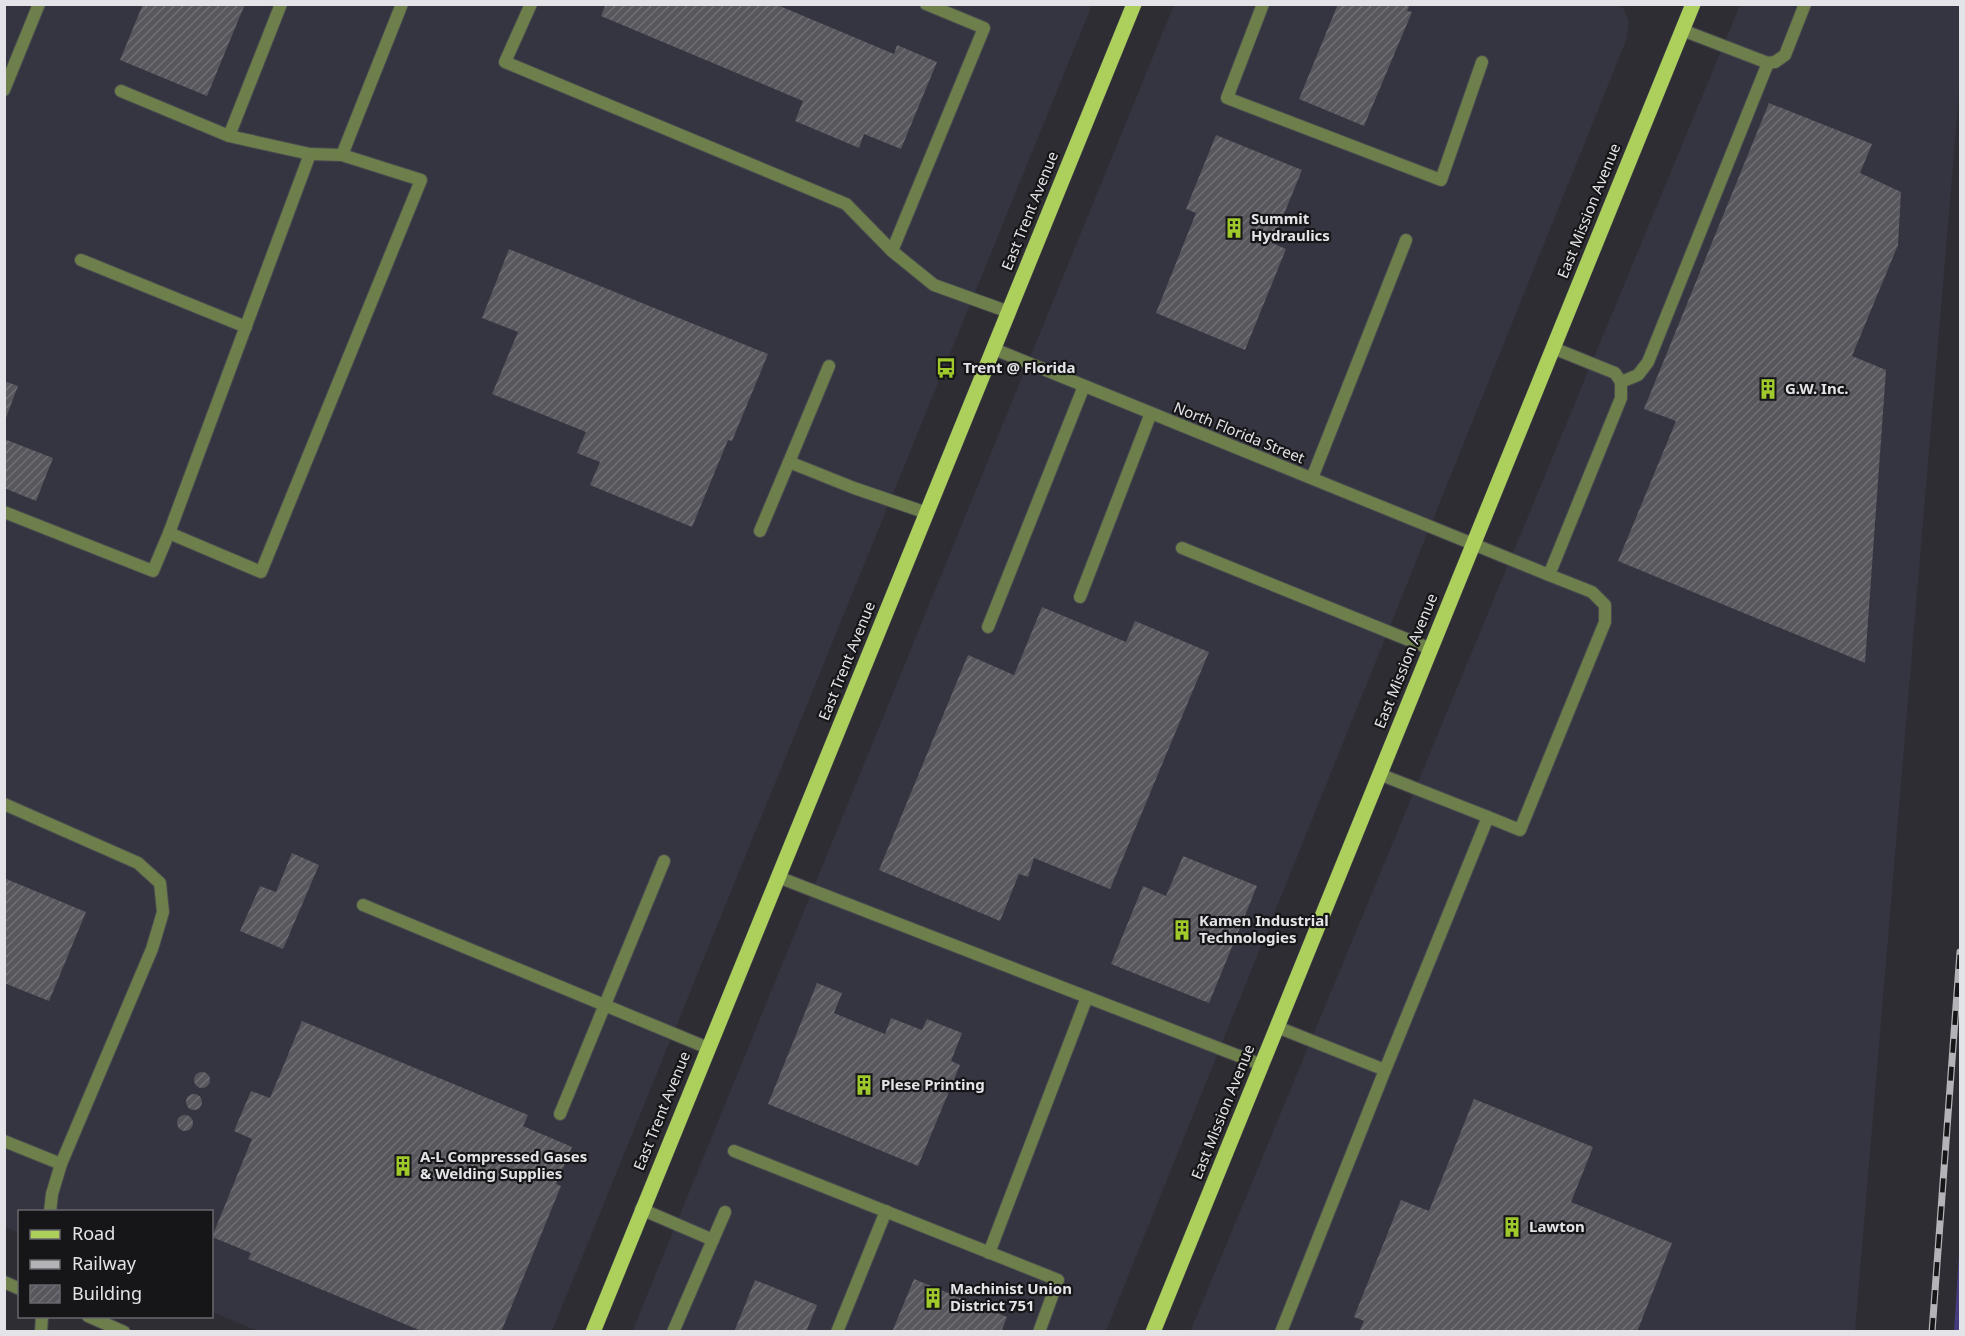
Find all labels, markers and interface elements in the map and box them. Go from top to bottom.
street label: East Mission Avenue [1552,140,1624,281]
street label: East Trent Avenue [996,148,1062,273]
place label: Summit Hydraulics [1251,208,1330,245]
building icon: Summit Hydraulics [1222,216,1246,240]
bus stop icon: Trent @ Florida [934,356,958,380]
place label: Trent @ Florida [963,357,1076,377]
building icon: G.W. Inc. [1756,377,1780,401]
place label: G.W. Inc. [1785,378,1849,398]
street label: North Florida Street [1171,397,1308,468]
street label: East Mission Avenue [1369,590,1441,731]
street label: East Trent Avenue [813,598,879,723]
place label: Kamen Industrial Technologies [1199,910,1329,947]
building icon: Kamen Industrial Technologies [1170,918,1194,942]
street label: East Mission Avenue [1186,1041,1258,1182]
street label: East Trent Avenue [628,1048,694,1173]
building icon: Plese Printing [852,1073,876,1097]
place label: Plese Printing [881,1074,985,1094]
place label: A-L Compressed Gases & Welding Supplies [420,1146,587,1183]
building icon: A-L Compressed Gases & Welding Supplies [391,1154,415,1178]
legend [18,1210,213,1318]
building icon: Lawton [1500,1215,1524,1239]
place label: Lawton [1529,1216,1585,1236]
text: Road [72,1221,115,1245]
text: Railway [72,1251,137,1275]
place label: Machinist Union District 751 [950,1278,1072,1315]
text: Building [72,1281,142,1305]
building icon: Machinist Union District 751 [921,1286,945,1310]

